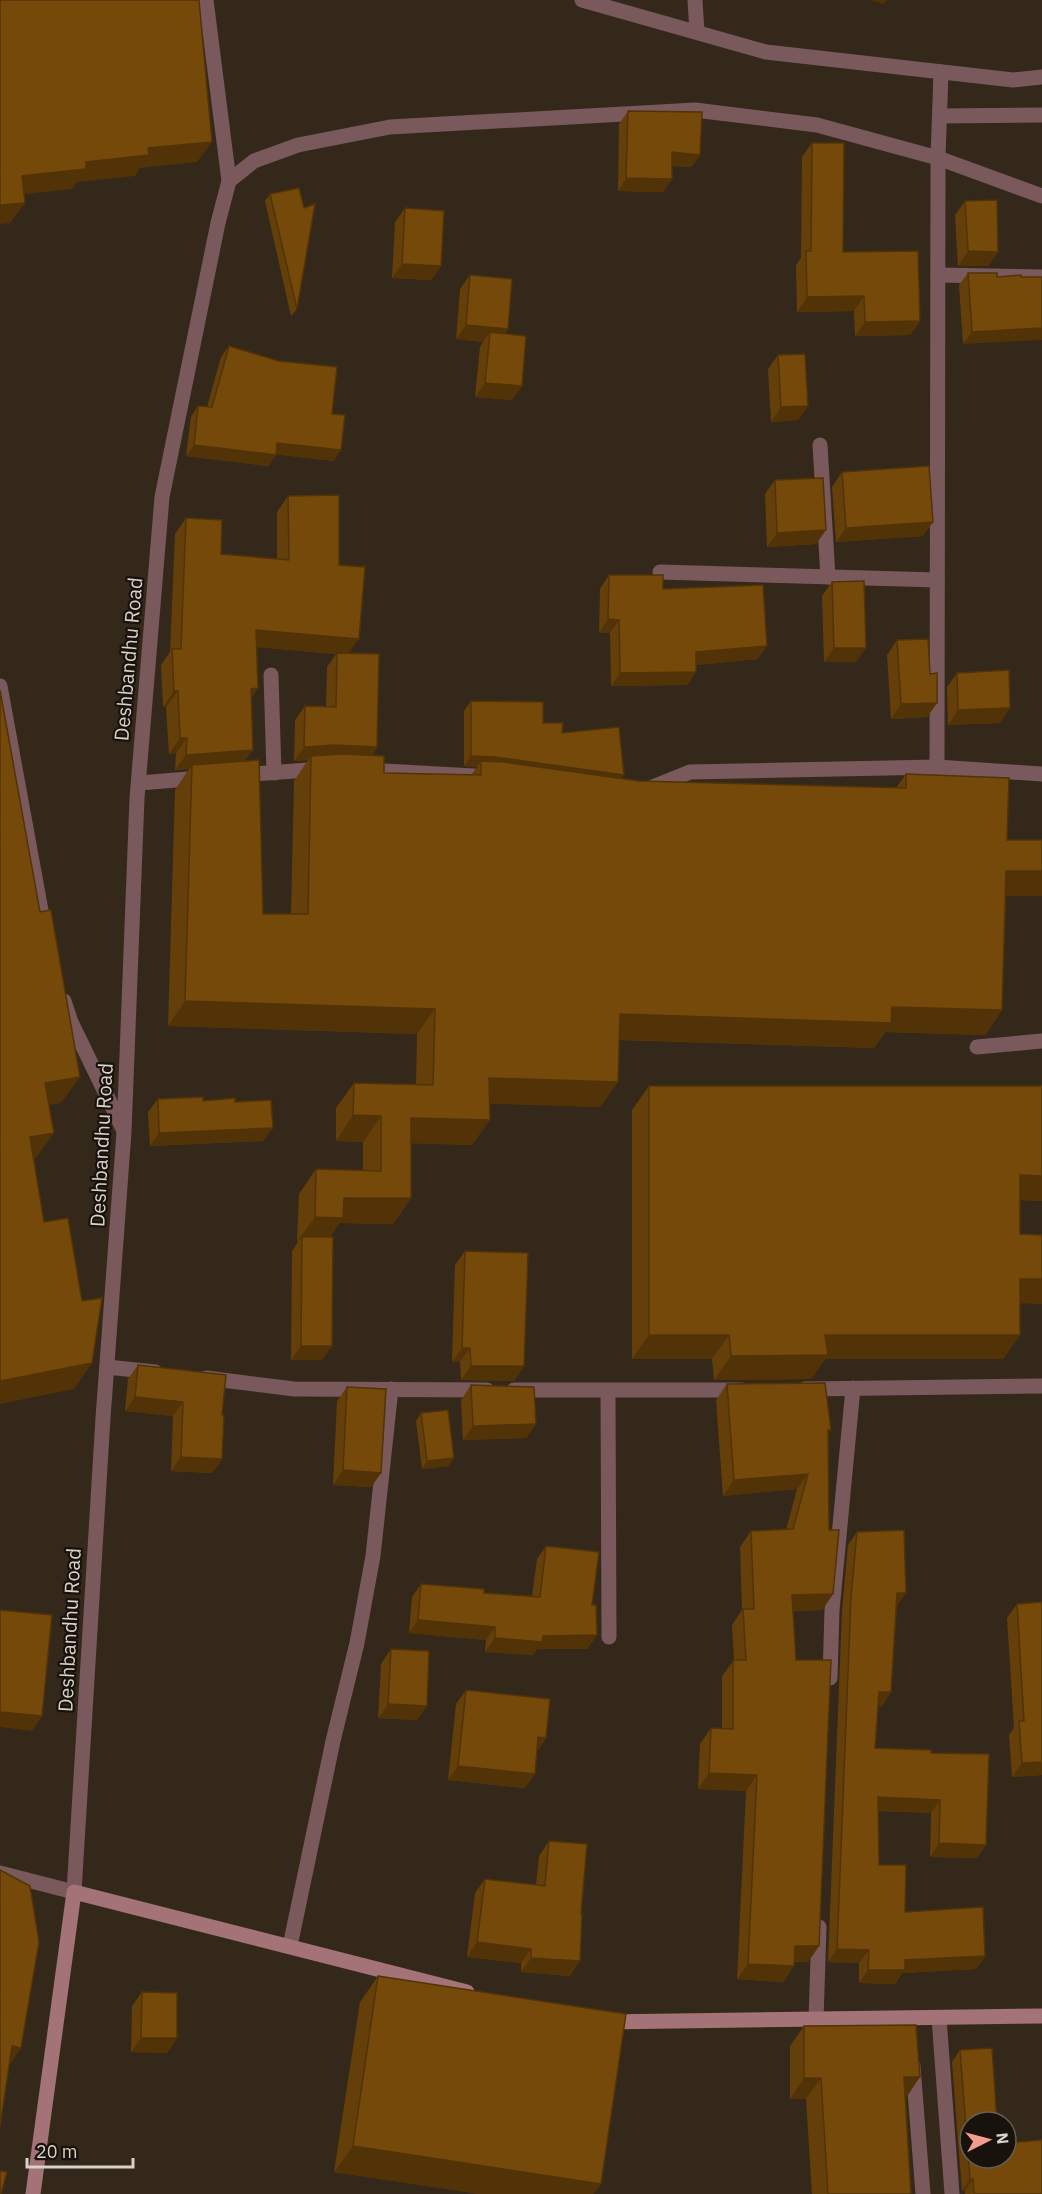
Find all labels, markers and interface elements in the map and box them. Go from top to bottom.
street label: Deshbandhu Road [107,576,149,742]
street label: Deshbandhu Road [83,1062,119,1228]
street label: Deshbandhu Road [51,1547,87,1713]
north arrow [958,2110,1018,2170]
scale bar [27,2131,134,2169]
text: N [992,2132,1013,2145]
text: 20 m [36,2140,78,2163]

